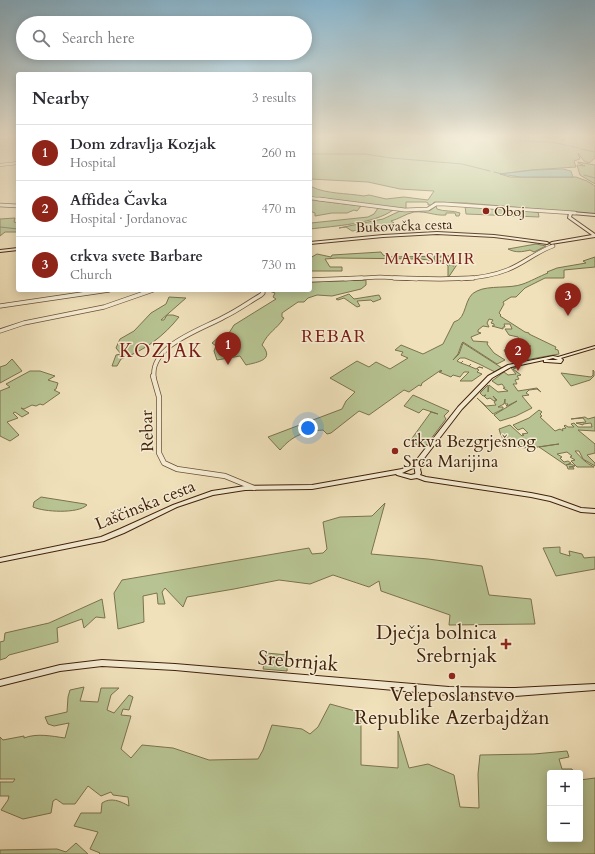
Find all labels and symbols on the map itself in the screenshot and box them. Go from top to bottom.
place label: Oboj [494,202,525,221]
marker: Oboj [481,206,491,216]
street label: Bukovačka cesta [355,215,453,237]
district label: MAKSIMIR [384,248,476,270]
pin: 3 [555,283,581,316]
district label: REBAR [301,324,367,349]
pin: 1 [215,332,241,365]
district label: KOZJAK [119,338,203,364]
pin: 2 [505,338,531,371]
street label: Rebar [135,409,159,452]
your location [298,418,318,438]
place label: crkva Bezgrješnog Srca Marijina [403,430,536,473]
marker: crkva Bezgrješnog Srca Marijina [390,446,400,456]
street label: Laščinska cesta [92,474,199,536]
place label: Dječja bolnica Srebrnjak [376,619,497,669]
marker: Dječja bolnica Srebrnjak [500,638,512,650]
street label: Srebrnjak [257,644,340,678]
marker: Veleposlanstvo Republike Azerbajdžan [447,671,457,681]
place label: Veleposlanstvo Republike Azerbajdžan [354,681,550,731]

